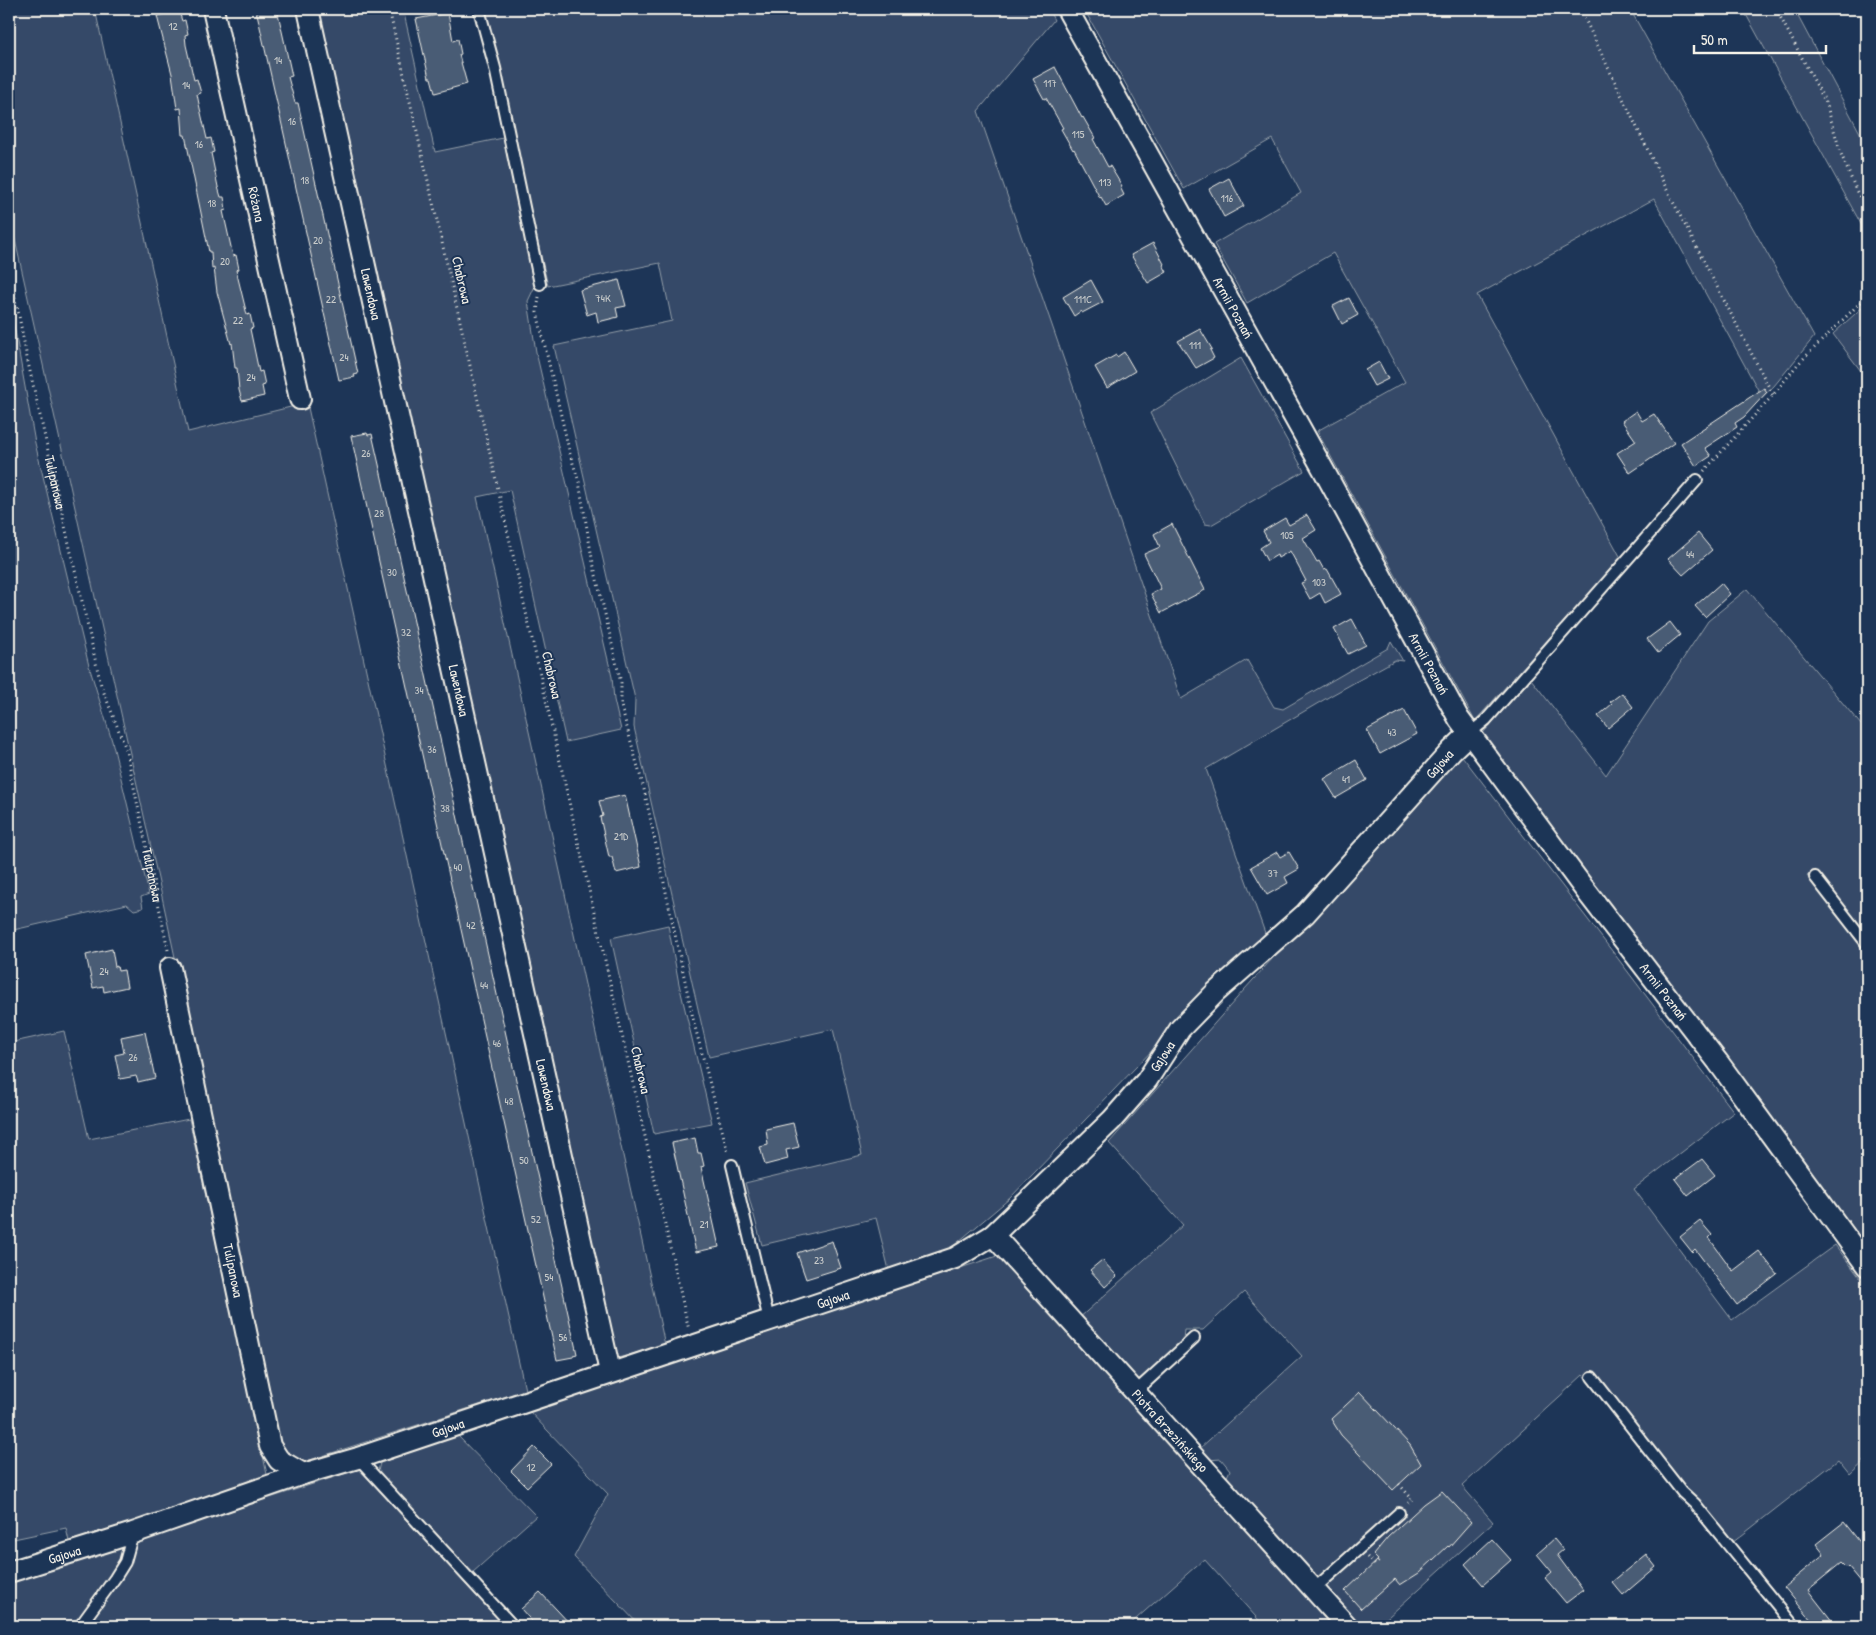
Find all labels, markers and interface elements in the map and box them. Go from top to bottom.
house number: 12 [168,19,178,33]
scale bar [1694,22,1826,54]
text: 50 m [1701,29,1728,50]
house number: 14 [274,53,282,67]
house number: 117 [1043,76,1057,90]
house number: 14 [182,78,190,92]
house number: 16 [288,114,297,128]
house number: 115 [1072,127,1085,141]
house number: 16 [195,137,204,151]
house number: 18 [301,173,310,187]
house number: 113 [1099,175,1112,189]
street label: Różana [244,185,270,224]
house number: 116 [1221,191,1234,205]
house number: 18 [208,196,217,210]
house number: 20 [313,233,323,247]
house number: 20 [220,254,230,268]
street label: Chabrowa [448,254,477,306]
street label: Lawendowa [357,266,387,322]
street label: Armii Poznań [1209,273,1259,342]
house number: 74K [595,291,611,305]
house number: 22 [326,292,336,306]
house number: 111C [1074,292,1092,306]
house number: 22 [233,313,243,327]
house number: 111 [1189,338,1201,352]
house number: 24 [339,350,349,364]
house number: 24 [246,370,256,384]
house number: 26 [361,446,371,460]
street label: Tulipanowa [40,453,71,511]
house number: 28 [374,506,384,520]
house number: 105 [1280,528,1294,542]
house number: 44 [1686,547,1694,561]
house number: 30 [387,565,397,579]
house number: 103 [1312,575,1326,589]
house number: 32 [401,625,411,639]
street label: Armii Poznań [1405,629,1454,698]
street label: Chabrowa [538,649,567,701]
street label: Lawendowa [445,663,475,718]
house number: 34 [414,683,424,697]
house number: 43 [1387,725,1397,739]
house number: 36 [427,742,437,756]
street label: Gajowa [1421,745,1458,782]
house number: 41 [1342,772,1350,786]
house number: 38 [440,801,450,815]
house number: 21D [614,829,629,843]
street label: Tulipanowa [138,846,168,904]
house number: 40 [453,860,463,874]
house number: 37 [1268,866,1278,880]
house number: 42 [466,918,476,932]
street label: Armii Poznań [1636,959,1692,1024]
house number: 24 [99,964,109,978]
house number: 44 [480,978,488,992]
house number: 46 [493,1036,502,1050]
street label: Gajowa [1145,1037,1179,1075]
street label: Chabrowa [627,1044,656,1096]
house number: 26 [128,1050,138,1064]
street label: Lawendowa [532,1057,562,1113]
house number: 48 [505,1094,514,1108]
house number: 50 [519,1153,529,1167]
house number: 52 [531,1212,541,1226]
house number: 21 [699,1217,709,1231]
street label: Tulipanowa [219,1242,249,1299]
house number: 23 [814,1253,824,1267]
house number: 54 [545,1270,553,1284]
street label: Gajowa [814,1284,852,1313]
house number: 56 [558,1330,568,1344]
street label: Piotra Brzezińskiego [1128,1385,1213,1476]
street label: Gajowa [429,1413,467,1442]
house number: 12 [526,1460,536,1474]
street label: Gajowa [46,1540,83,1568]

